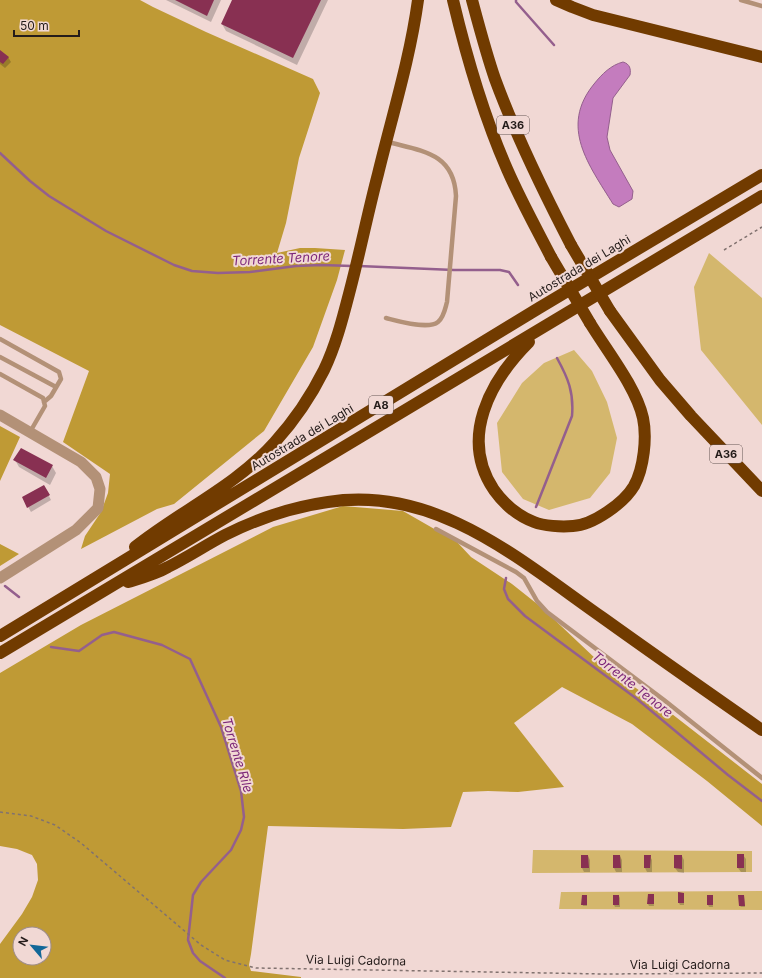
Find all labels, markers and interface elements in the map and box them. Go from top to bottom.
scale bar [14,12,79,38]
text: 50 m [20,18,49,33]
road number: A36 [497,116,529,134]
street label: Autostrada dei Laghi [525,231,633,305]
water label: Torrente Tenore [232,247,330,269]
road number: A8 [369,396,393,414]
street label: Autostrada dei Laghi [248,400,356,474]
road number: A36 [710,445,742,463]
water label: Torrente Tenore [589,648,677,720]
water label: Torrente Rile [219,716,257,794]
north arrow [12,926,52,966]
text: N [15,934,31,948]
street label: Via Luigi Cadorna [306,952,406,968]
street label: Via Luigi Cadorna [630,957,730,972]

